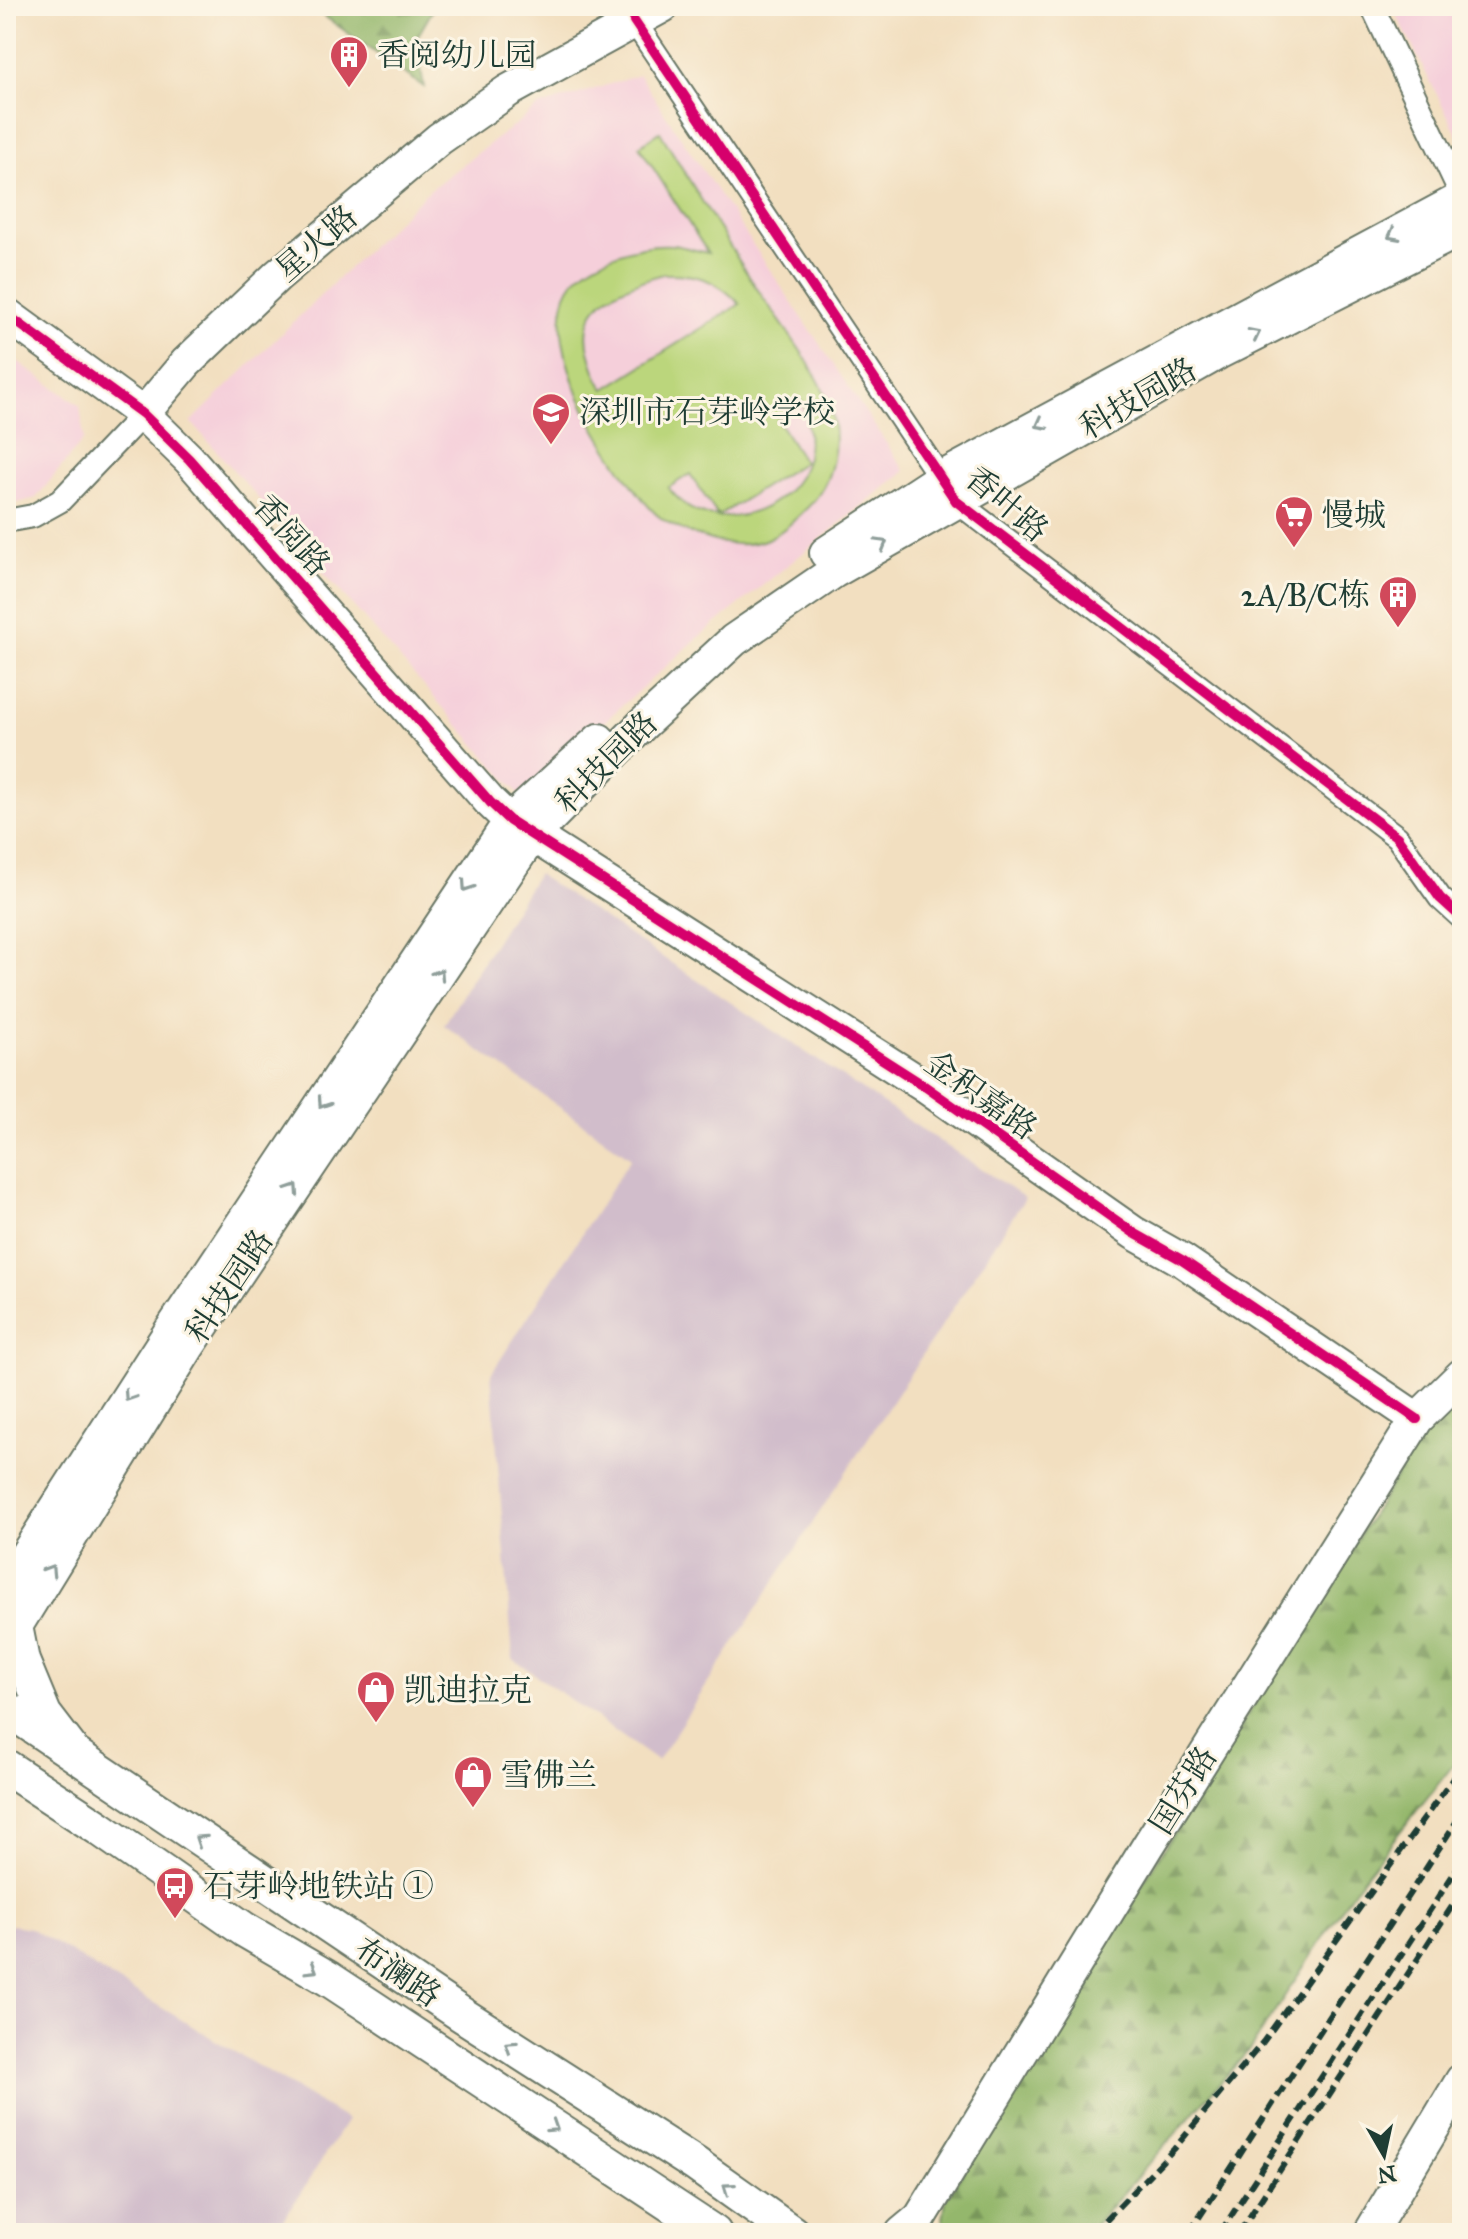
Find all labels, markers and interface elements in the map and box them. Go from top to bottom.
building icon: 香阅幼儿园 [328,34,370,89]
place label: 香阅幼儿园 [377,36,537,75]
street label: 星火路 [267,197,365,290]
one-way arrow [1387,225,1401,240]
one-way arrow [1247,328,1262,344]
street label: 科技园路 [1073,350,1203,447]
school or university icon: 深圳市石芽岭学校 [530,391,572,446]
place label: 深圳市石芽岭学校 [579,393,835,432]
one-way arrow [1035,415,1049,430]
street label: 香叶路 [957,459,1056,550]
street label: 香阅路 [245,487,338,584]
supermarket icon: 慢城 [1273,494,1315,549]
place label: 慢城 [1322,496,1386,535]
one-way arrow [873,538,888,554]
building icon: 2A/B/C栋 [1377,574,1419,629]
place label: 2A/B/C栋 [1240,576,1370,615]
street label: 科技园路 [547,703,665,821]
one-way arrow [462,878,477,892]
one-way arrow [429,968,444,982]
street label: 金积嘉路 [917,1043,1044,1148]
one-way arrow [318,1094,333,1108]
one-way arrow [284,1184,299,1198]
street label: 科技园路 [177,1222,281,1350]
one-way arrow [124,1387,139,1401]
one-way arrow [41,1564,56,1579]
shop icon: 凯迪拉克 [355,1669,397,1724]
place label: 凯迪拉克 [404,1671,532,1710]
street label: 国芬路 [1141,1739,1225,1841]
shop icon: 雪佛兰 [452,1754,494,1809]
place label: 雪佛兰 [501,1756,597,1795]
one-way arrow [195,1835,209,1850]
bus stop icon: 石芽岭地铁站 ① [154,1865,196,1920]
place label: 石芽岭地铁站 ① [203,1867,434,1906]
street label: 布澜路 [347,1929,448,2015]
one-way arrow [303,1959,318,1975]
one-way arrow [505,2041,519,2056]
north arrow [1344,2115,1424,2195]
one-way arrow [544,2117,558,2132]
text: N [1375,2159,1398,2189]
one-way arrow [723,2183,737,2198]

